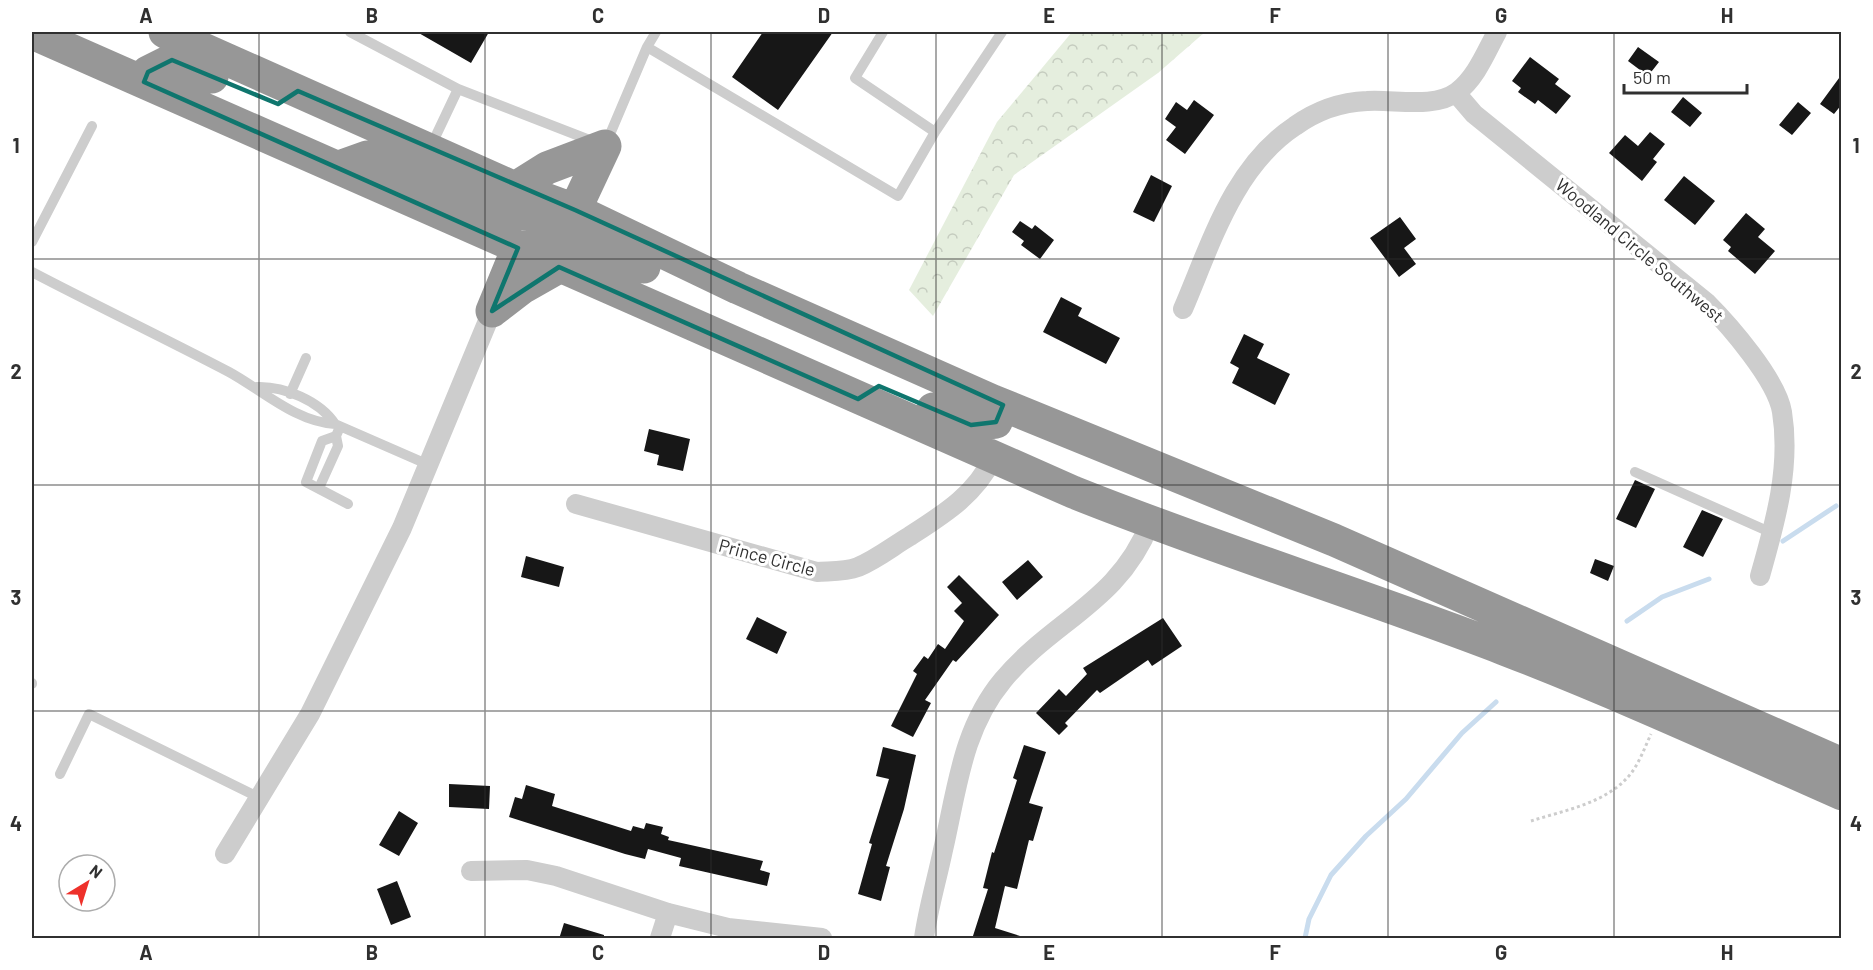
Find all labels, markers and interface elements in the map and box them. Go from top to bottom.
text: A [139,3,153,27]
text: B [366,3,378,27]
text: C [592,3,604,27]
text: D [818,3,830,27]
text: E [1043,3,1055,27]
text: F [1269,3,1281,27]
text: G [1495,3,1507,27]
text: H [1721,3,1733,27]
scale bar [1624,57,1747,95]
text: 50 m [1633,66,1671,88]
text: 1 [12,133,20,157]
text: 1 [1852,133,1860,157]
street label: Woodland Circle Southwest [1551,173,1729,327]
text: 2 [10,359,22,383]
text: 2 [1850,359,1862,383]
street label: Prince Circle [716,534,818,580]
text: 3 [11,585,21,609]
text: 3 [1851,585,1861,609]
text: 4 [10,811,22,835]
text: 4 [1850,811,1862,835]
north arrow [57,853,117,913]
text: N [87,860,107,882]
text: A [139,940,153,964]
text: B [366,940,378,964]
text: C [592,940,604,964]
text: D [818,940,830,964]
text: E [1043,940,1055,964]
text: F [1269,940,1281,964]
text: G [1495,940,1507,964]
text: H [1721,940,1733,964]

